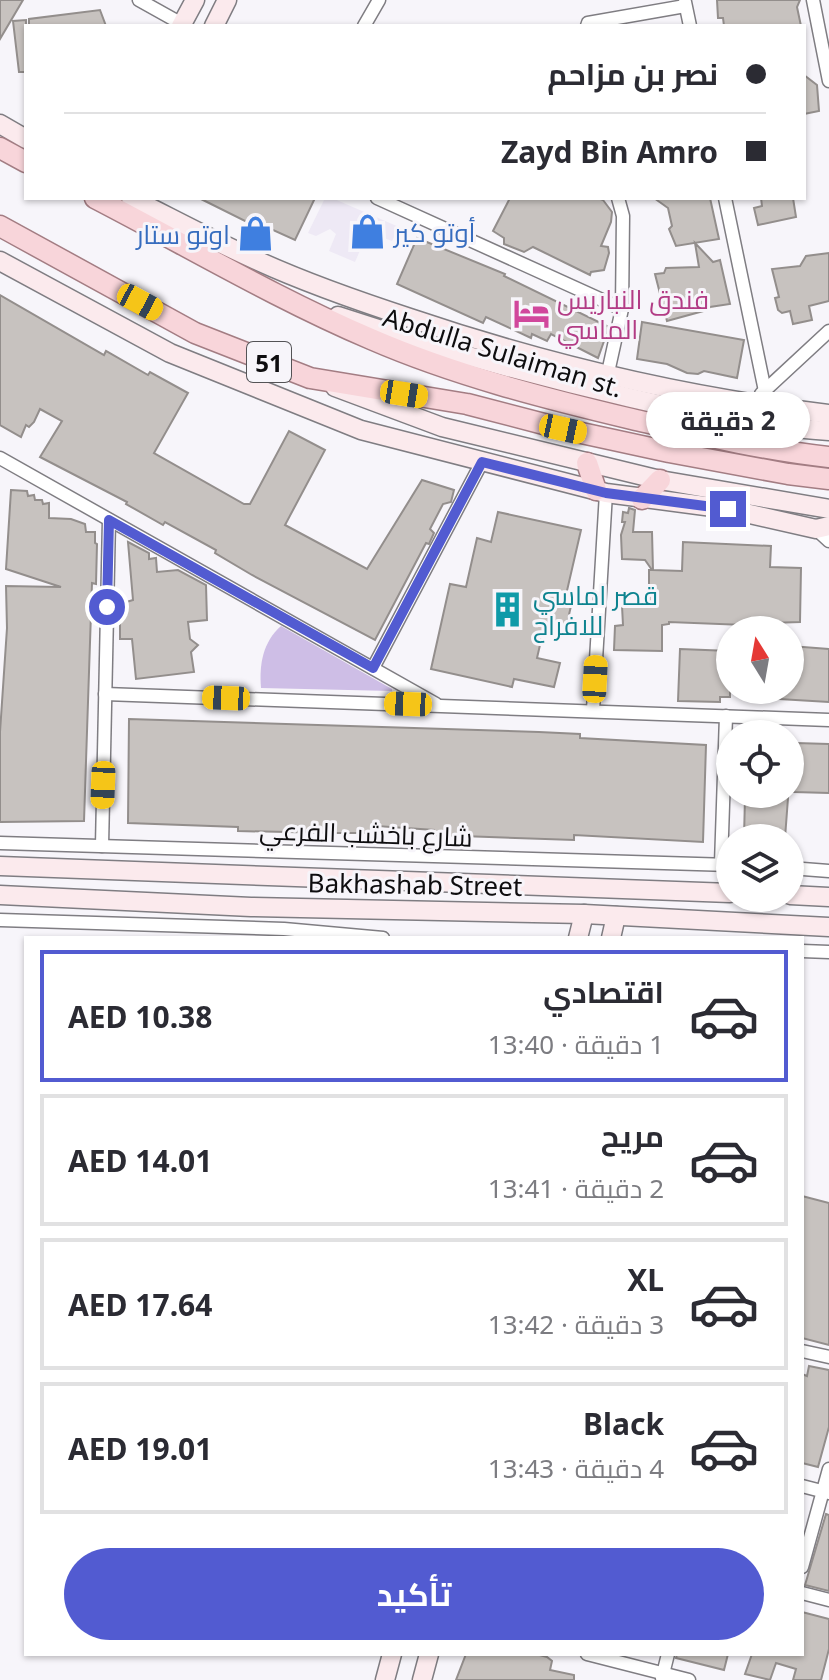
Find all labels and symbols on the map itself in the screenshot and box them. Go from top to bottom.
shop icon: أوتو كير [349,213,387,251]
place label: أوتو كير [392,214,476,250]
shop icon: اوتو ستار [237,215,275,253]
place label: اوتو ستار [134,216,230,252]
car [113,280,167,324]
place label: فندق النباريس الماسي [557,281,709,349]
hotel icon: فندق النباريس الماسي [512,295,550,333]
street label: Abdulla Sulaiman st. [379,298,627,406]
road number: 51 [247,342,291,382]
car [378,378,430,410]
callout: 2 دقيقة [646,393,810,449]
car [537,412,589,446]
route end [710,491,746,527]
place label: قصر اماسي للافراح [533,577,658,643]
route start [89,589,125,625]
building icon: قصر اماسي للافراح [488,591,526,629]
north arrow [716,616,804,704]
car [582,654,608,704]
car [202,685,250,711]
car [384,691,432,717]
car [90,761,116,809]
street label: شارع باخشب الفرعي [259,811,473,859]
street label: Bakhashab Street [307,864,523,904]

